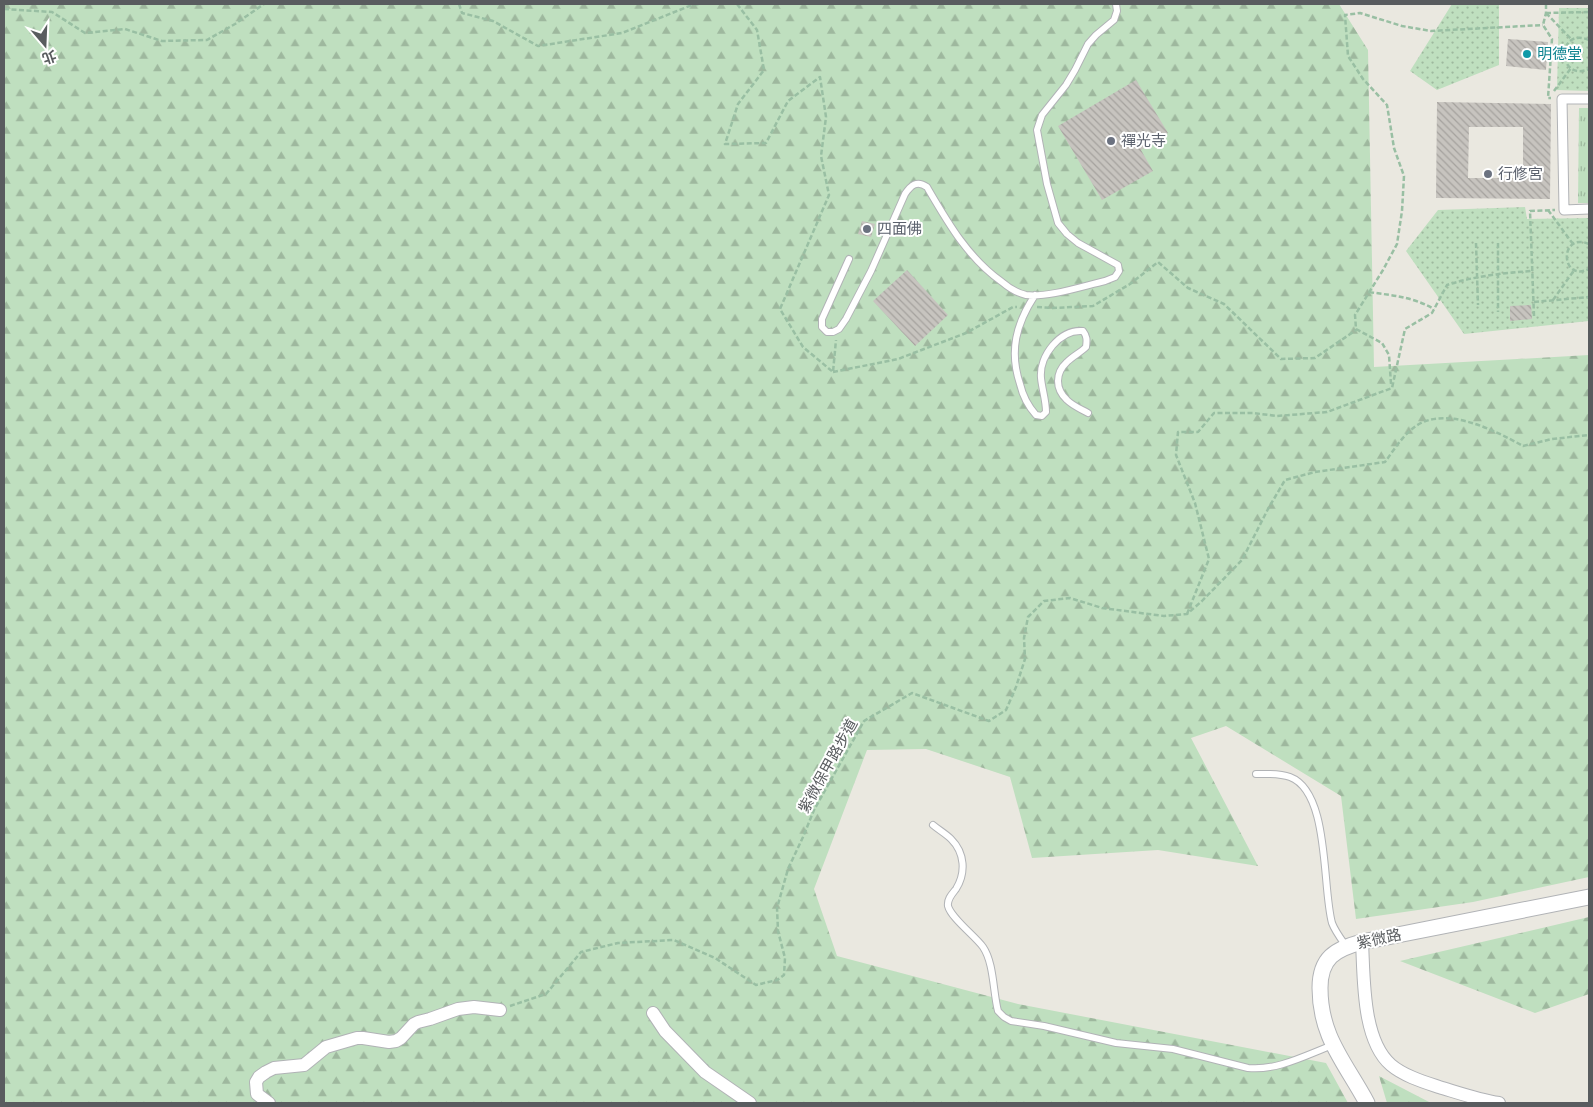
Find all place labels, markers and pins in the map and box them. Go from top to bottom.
place label: 明德堂 [1537,44,1582,63]
marker: 明德堂 [1521,48,1533,60]
place label: 禪光寺 [1121,131,1166,150]
marker: 禪光寺 [1105,135,1117,147]
place label: 行修宮 [1498,164,1543,183]
marker: 行修宮 [1482,168,1494,180]
place label: 四面佛 [877,219,922,238]
marker: 四面佛 [861,223,873,235]

